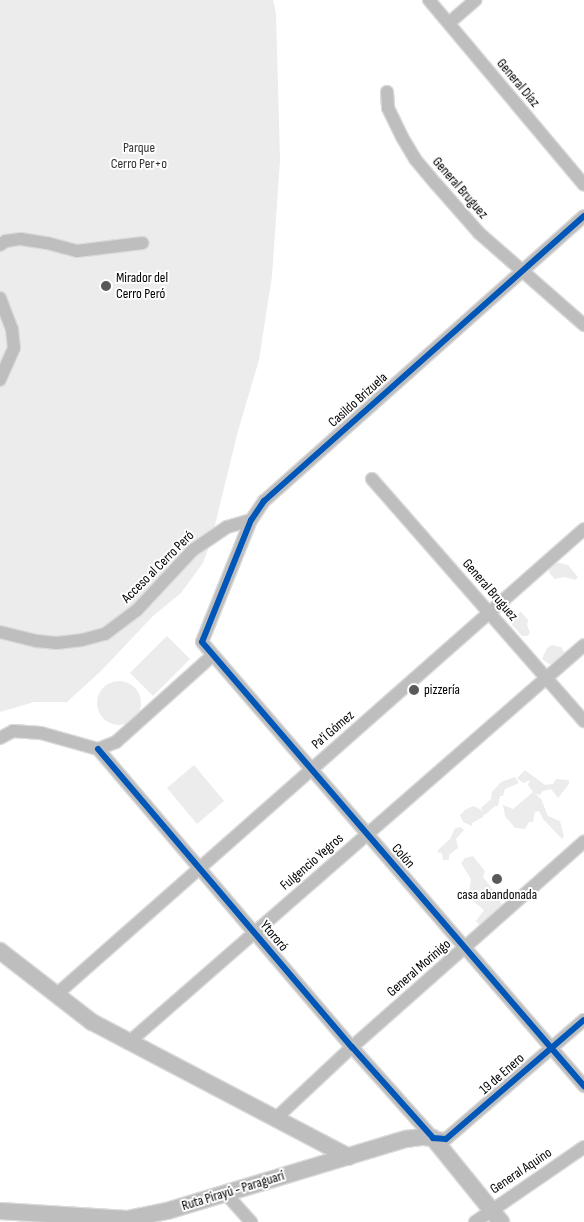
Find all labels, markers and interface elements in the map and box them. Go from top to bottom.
street label: General Díaz [493,55,543,111]
park label: Parque Cerro Per+o [111,140,167,172]
street label: General Bruguez [429,154,491,222]
place label: Mirador del Cerro Peró [116,270,168,302]
marker: Mirador del Cerro Peró [100,280,112,292]
street label: Casildo Brizuela [325,369,391,431]
street label: Acceso al Cerro Peró [118,527,198,607]
street label: General Bruguez [459,556,521,624]
place label: pizzería [424,682,460,698]
marker: pizzería [408,684,420,696]
street label: Pa'í Gómez [308,707,358,753]
street label: Fulgencio Yegros [277,830,347,894]
street label: Colón [388,840,418,872]
marker: casa abandonada [491,873,503,885]
place label: casa abandonada [457,887,537,903]
street label: Ytororó [256,917,292,955]
street label: General Morinigo [384,936,454,1000]
street label: 19 de Enero [476,1050,528,1098]
street label: General Aquino [487,1144,555,1198]
street label: Ruta Pirayú - Paraguarí [180,1167,286,1215]

